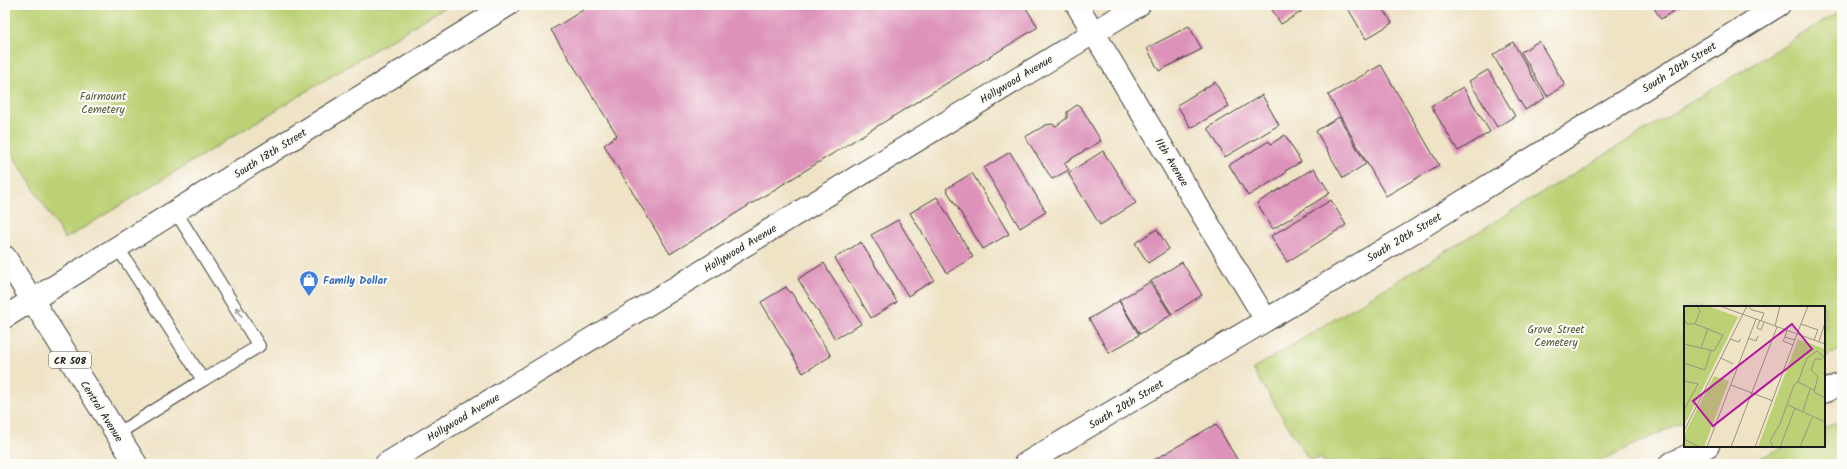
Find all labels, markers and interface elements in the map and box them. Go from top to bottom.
street label: South 20th Street [1639,37,1721,98]
street label: Hollywood Avenue [976,51,1057,109]
park label: Fairmount Cemetery [80,88,127,119]
street label: South 18th Street [230,124,311,184]
street label: 11th Avenue [1150,135,1193,190]
street label: South 20th Street [1363,208,1446,267]
street label: Hollywood Avenue [700,220,781,278]
shop icon: Family Dollar [298,269,320,297]
place label: Family Dollar [323,272,388,290]
one-way arrow [234,306,242,318]
inset map [1684,306,1825,447]
park label: Grove Street Cemetery [1527,321,1585,352]
road number: CR 508 [49,352,91,368]
street label: South 20th Street [1085,375,1168,434]
street label: Central Avenue [75,377,127,446]
street label: Hollywood Avenue [423,389,504,447]

